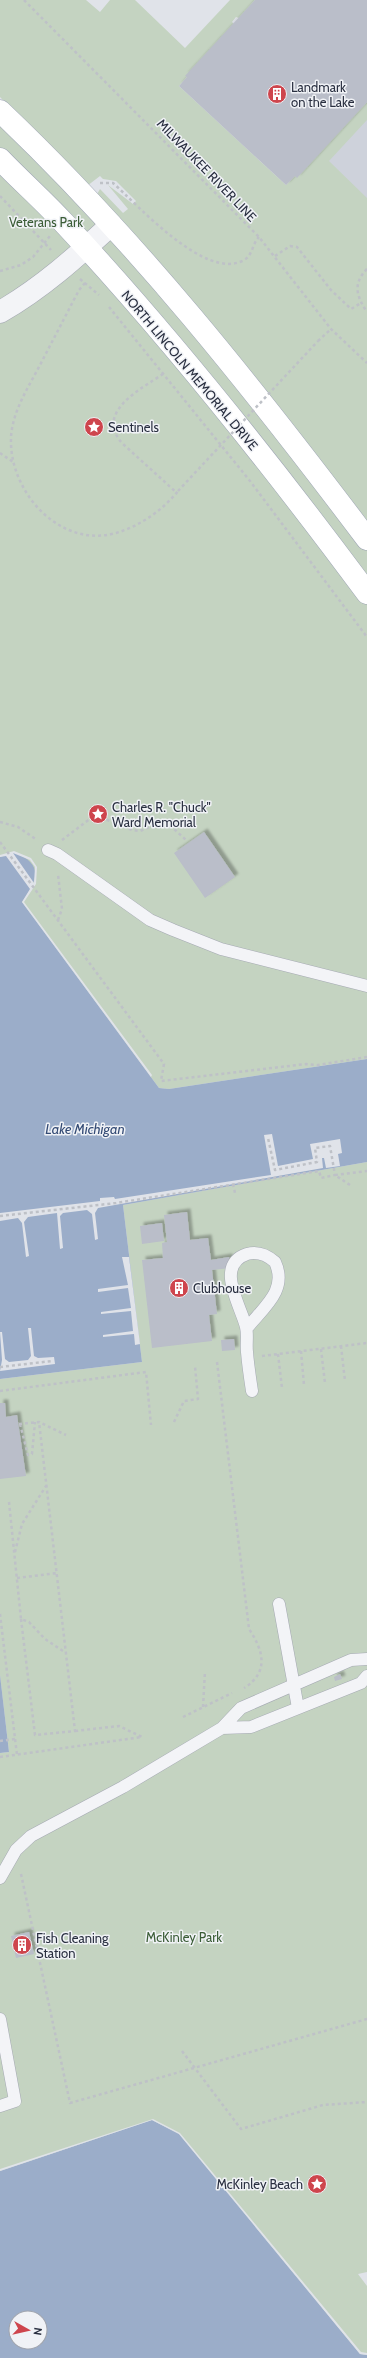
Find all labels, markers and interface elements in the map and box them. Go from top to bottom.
place label: Landmark on the Lake [291,79,355,110]
building icon: Landmark on the Lake [266,83,288,105]
street label: MILWAUKEE RIVER LINE [154,115,260,225]
park label: Veterans Park [9,214,83,230]
street label: NORTH LINCOLN MEMORIAL DRIVE [118,287,262,453]
place icon: Sentinels [83,416,105,438]
place label: Sentinels [108,419,160,435]
place label: Charles R. "Chuck" Ward Memorial [112,799,211,830]
place icon: Charles R. "Chuck" Ward Memorial [87,803,109,825]
water label: Lake Michigan [45,1120,125,1138]
building icon: Clubhouse [168,1277,190,1299]
place label: Clubhouse [193,1280,251,1296]
park label: McKinley Park [146,1929,222,1945]
place label: Fish Cleaning Station [36,1930,109,1961]
building icon: Fish Cleaning Station [11,1934,33,1956]
place icon: McKinley Beach [306,2173,328,2195]
place label: McKinley Beach [216,2176,303,2192]
north arrow [8,2310,48,2350]
text: N [30,2327,45,2336]

